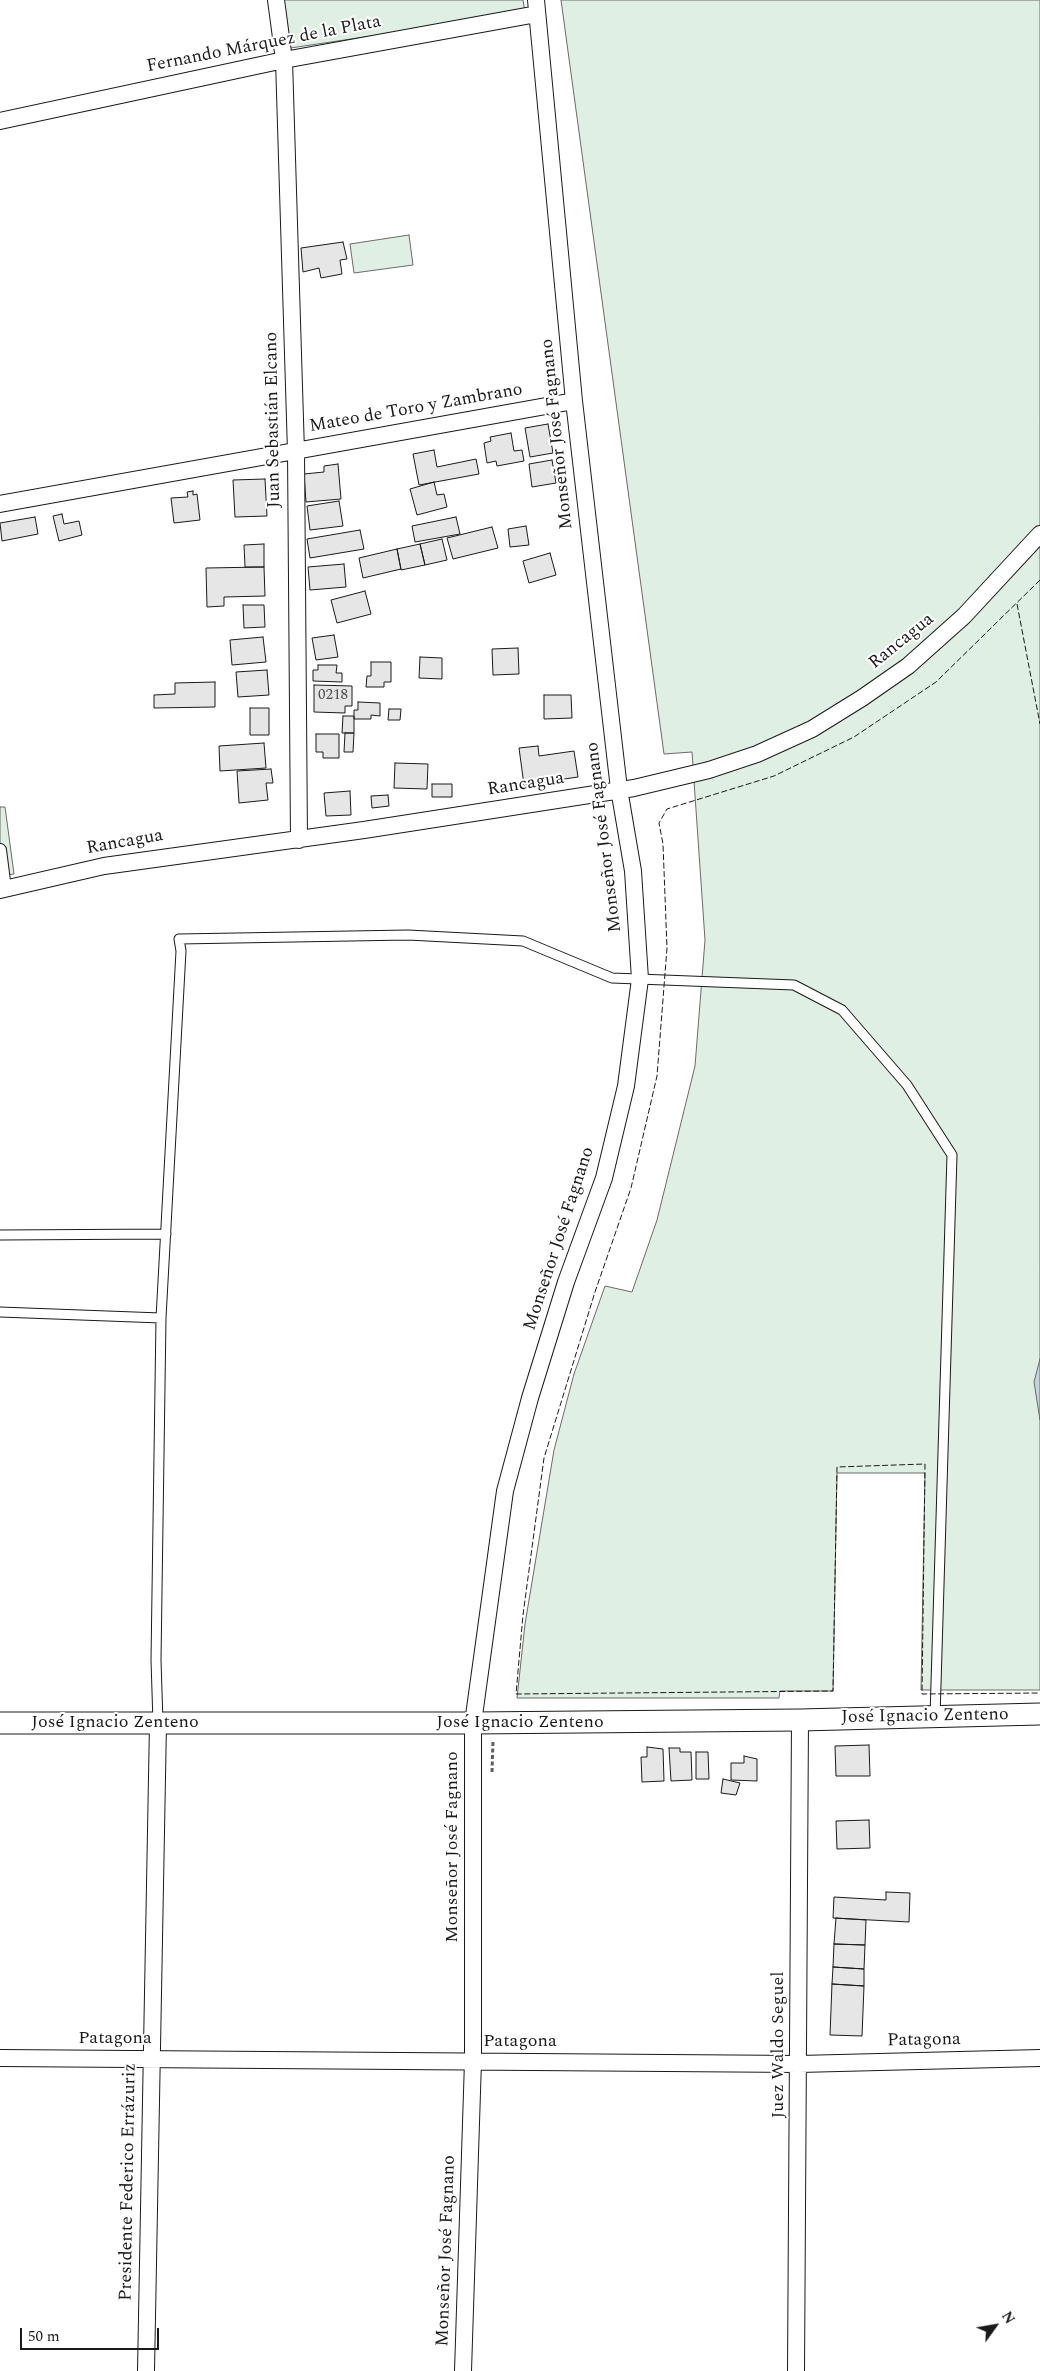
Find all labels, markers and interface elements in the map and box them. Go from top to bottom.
street label: Fernando Márquez de la Plata [145,12,383,78]
street label: Juan Sebastián Elcano [262,332,286,508]
street label: Monseñor José Fagnano [537,338,579,530]
street label: Mateo de Toro y Zambrano [308,380,524,438]
street label: Rancagua [865,609,939,675]
house number: 0218 [318,687,348,705]
street label: Monseñor José Fagnano [583,741,627,933]
street label: Rancagua [486,768,566,802]
street label: Rancagua [85,826,165,860]
street label: Monseñor José Fagnano [520,1145,600,1333]
street label: José Ignacio Zenteno [841,1705,1009,1729]
street label: José Ignacio Zenteno [31,1712,199,1734]
street label: José Ignacio Zenteno [436,1712,604,1734]
street label: Monseñor José Fagnano [442,1751,464,1943]
street label: Juez Waldo Seguel [768,1972,790,2118]
street label: Patagona [78,2028,152,2050]
street label: Patagona [887,2030,961,2052]
street label: Patagona [483,2031,557,2053]
street label: Presidente Federico Errázuriz [116,2063,142,2301]
street label: Monseñor José Fagnano [433,2155,461,2347]
north arrow [970,2301,1020,2351]
text: N [996,2307,1020,2328]
scale bar [22,2318,161,2350]
text: 50 m [28,2325,60,2348]

